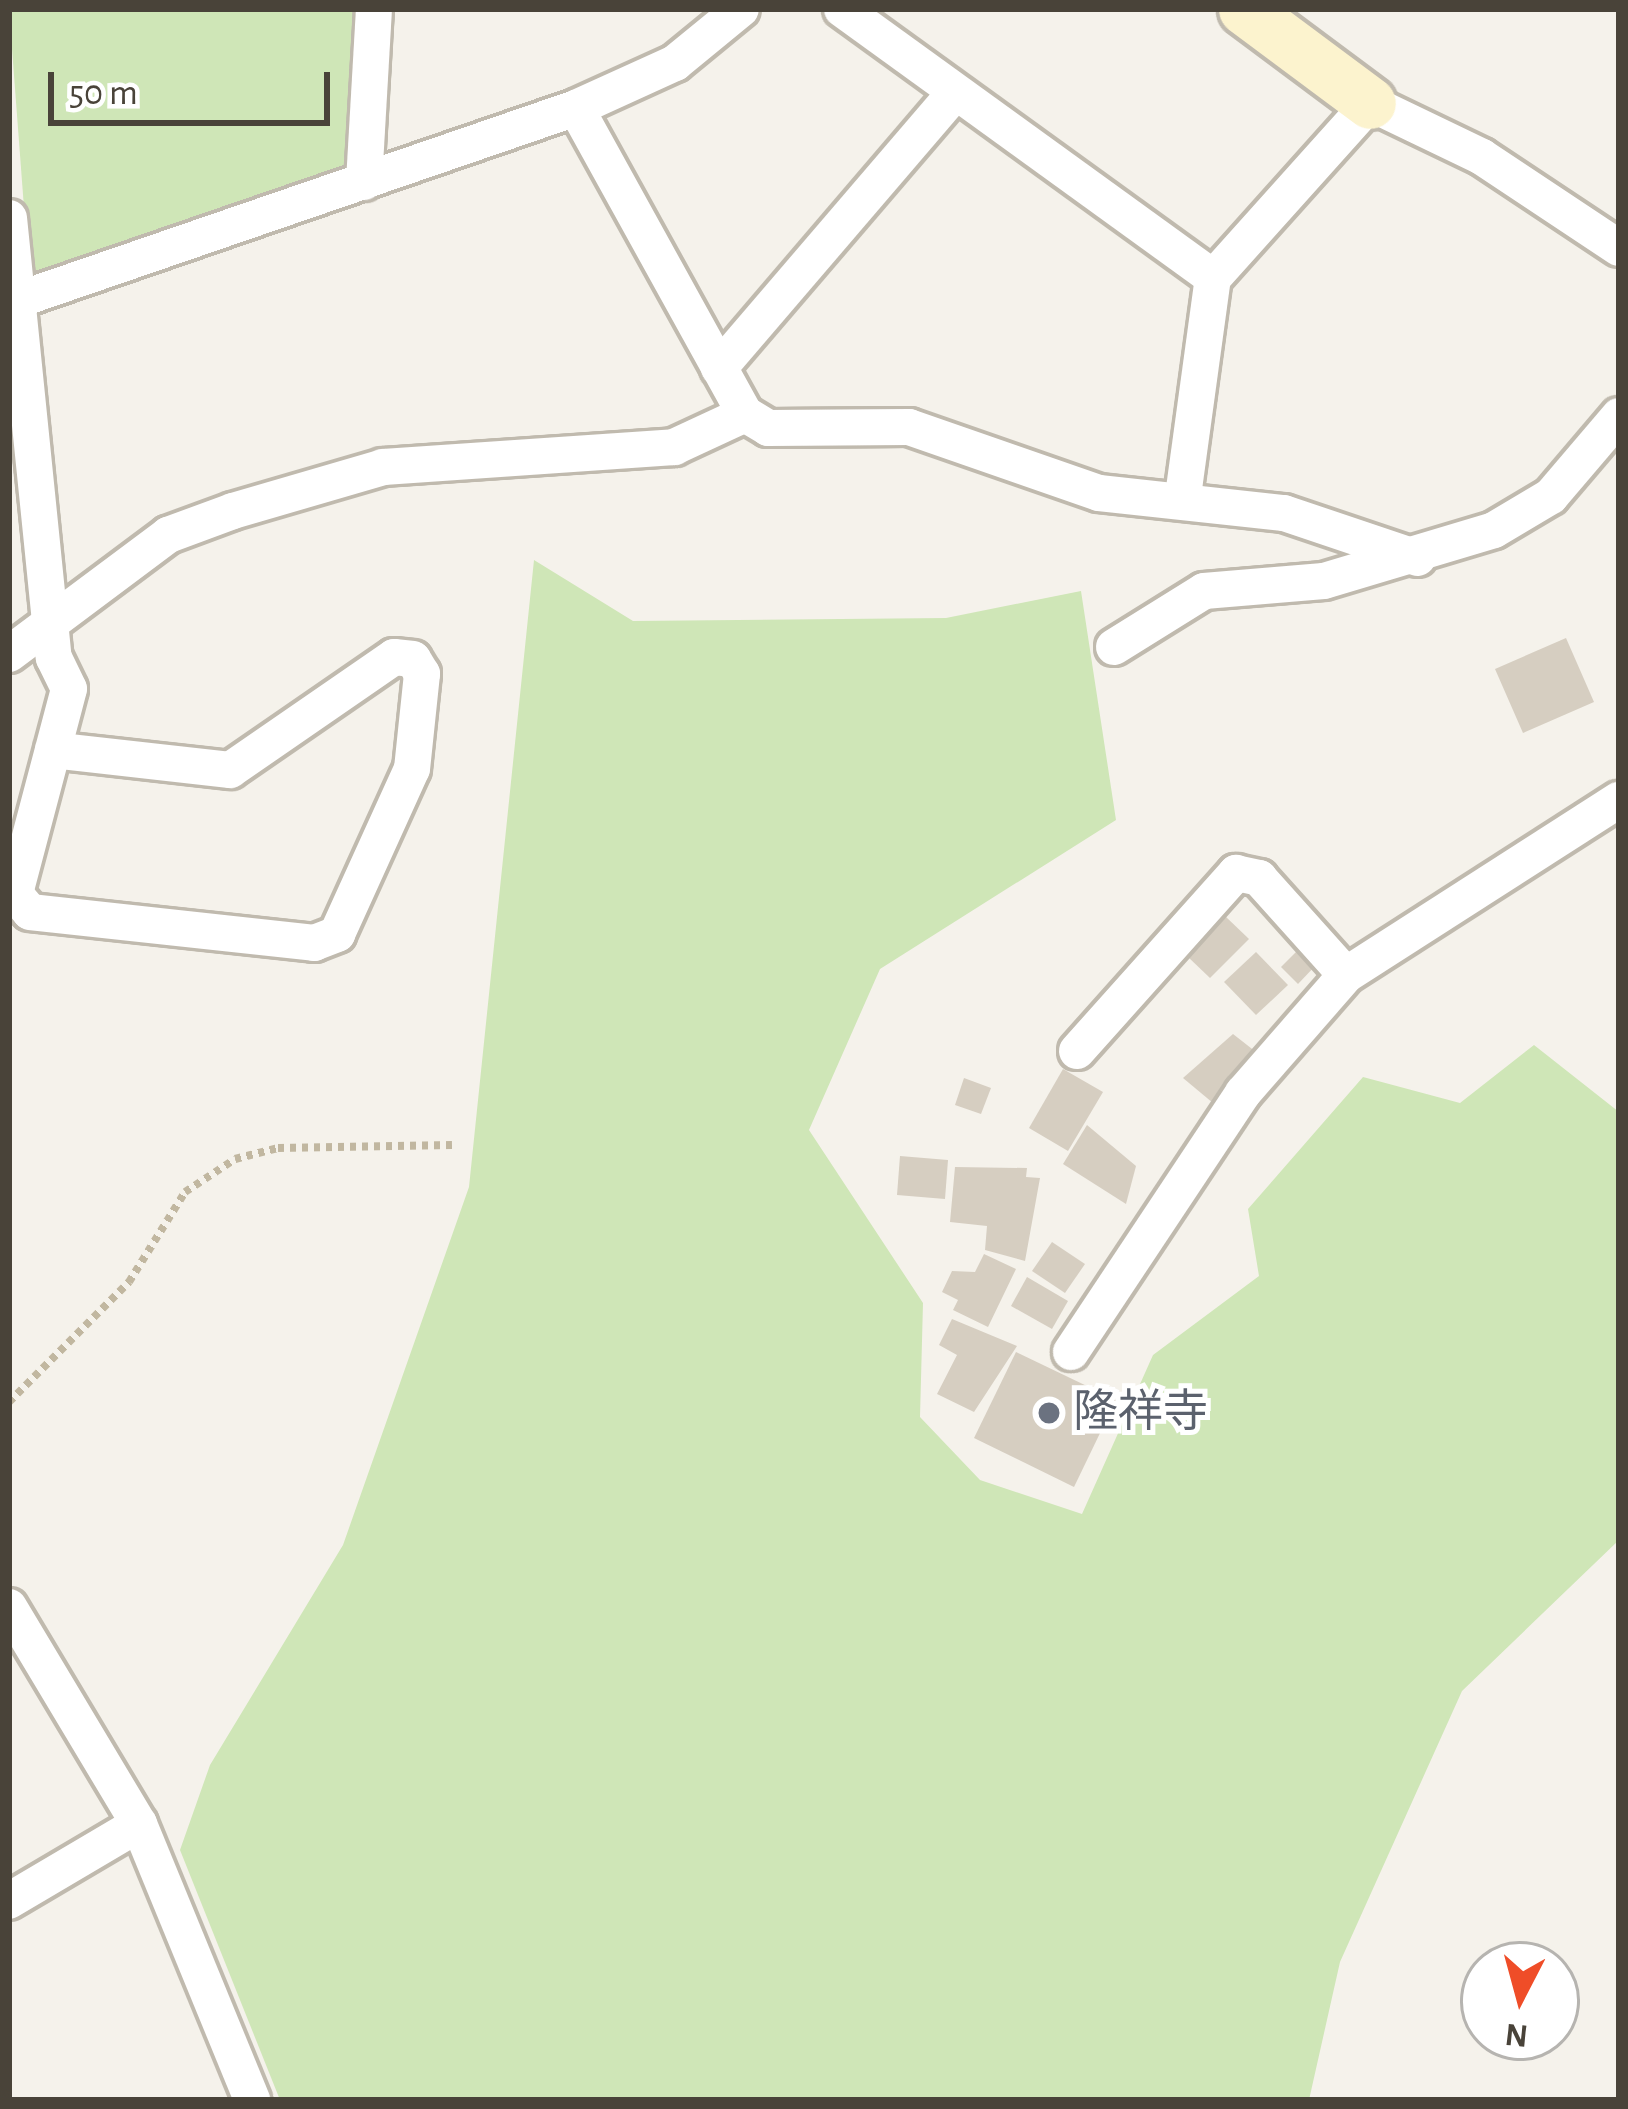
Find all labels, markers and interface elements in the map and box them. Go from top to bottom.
scale bar [54,48,336,122]
text: 50 m [69,75,138,111]
place label: 隆祥寺 [1073,1386,1208,1440]
marker: 隆祥寺 [1036,1400,1062,1426]
north arrow [1460,1941,1580,2061]
text: N [1503,2017,1530,2052]

